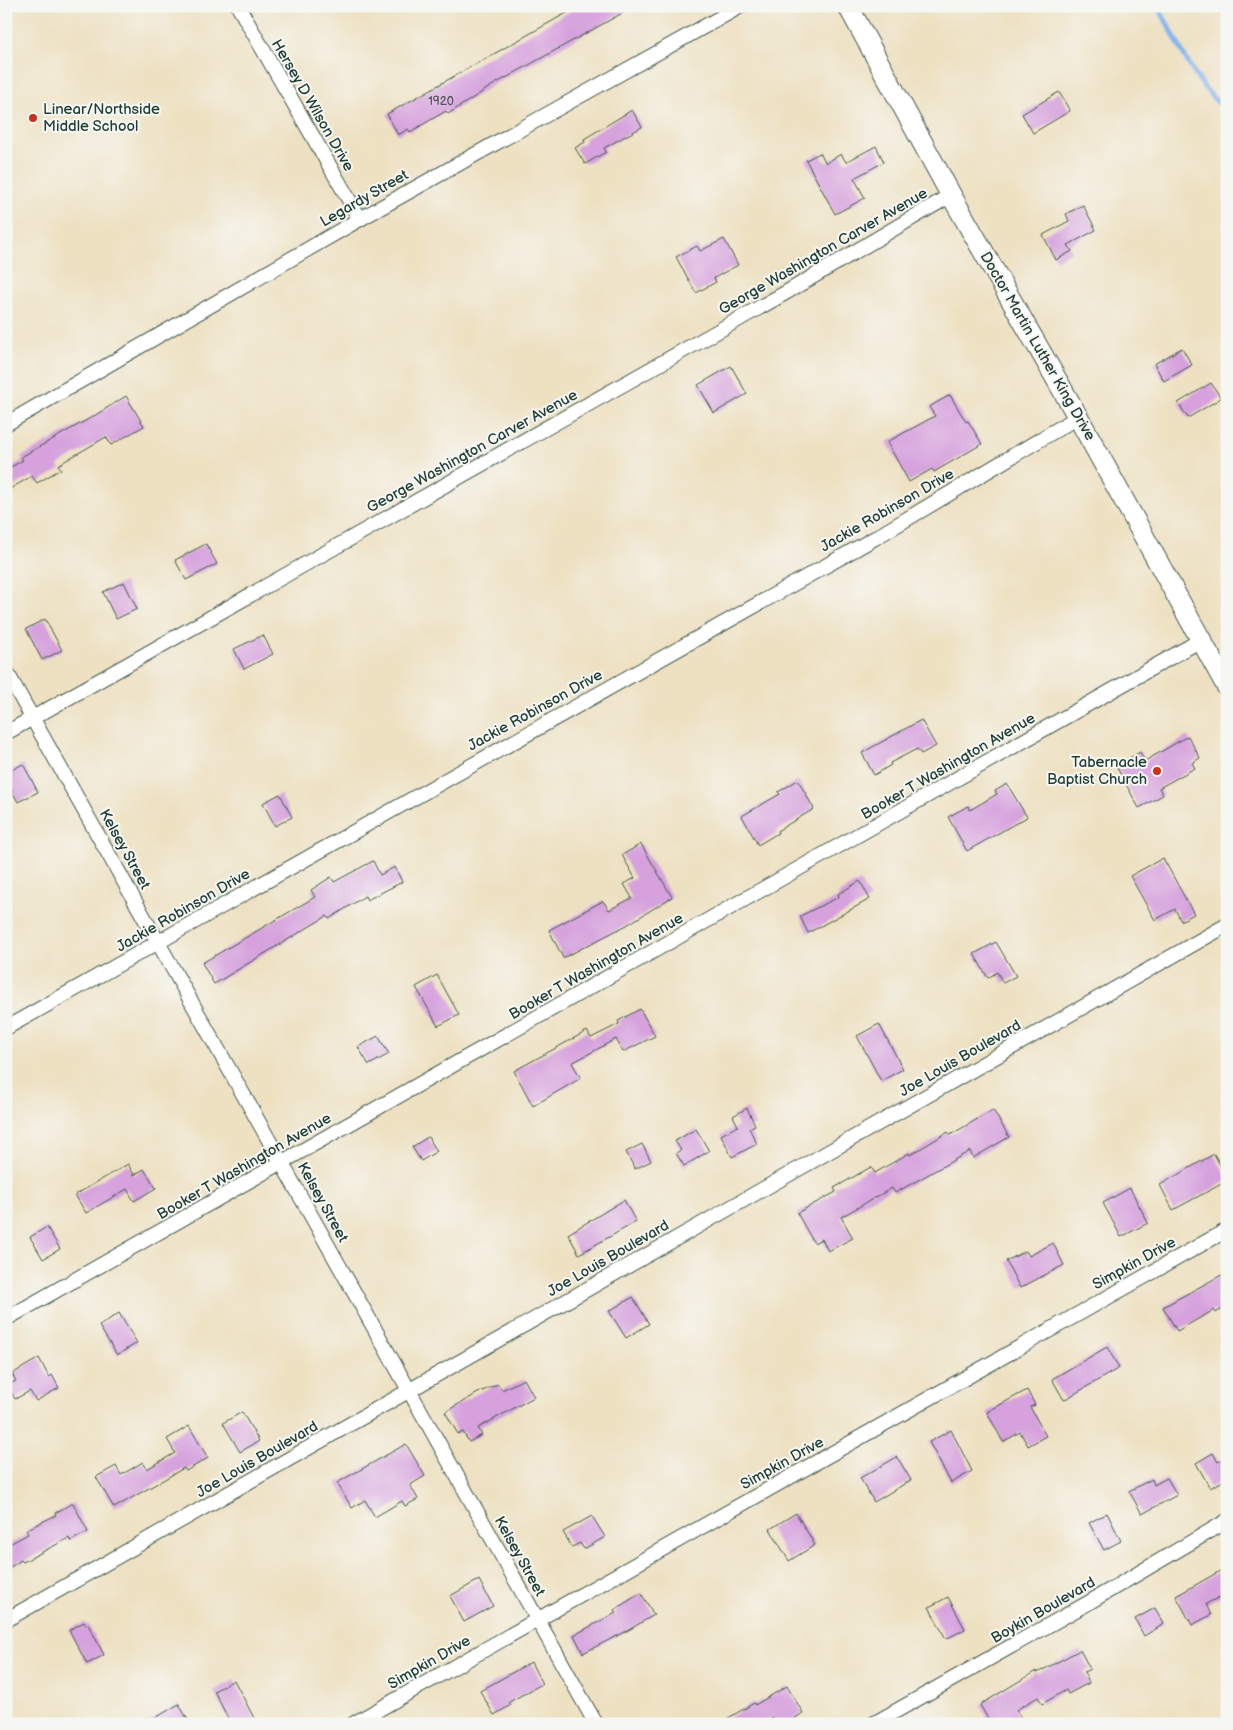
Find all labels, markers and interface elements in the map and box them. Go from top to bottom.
street label: Hersey D Wilson Drive [267,36,358,175]
house number: 1920 [428,94,454,109]
place label: Linear/Northside Middle School [43,100,160,136]
marker: Linear/Northside Middle School [27,112,39,124]
street label: Legardy Street [317,165,412,231]
street label: George Washington Carver Avenue [715,184,931,319]
street label: Doctor Martin Luther King Drive [976,248,1100,444]
street label: George Washington Carver Avenue [364,385,581,517]
street label: Jackie Robinson Drive [817,464,958,556]
street label: Jackie Robinson Drive [465,665,606,755]
street label: Booker T Washington Avenue [858,709,1039,824]
place label: Tabernacle Baptist Church [1047,753,1147,789]
marker: Tabernacle Baptist Church [1151,765,1163,777]
street label: Kelsey Street [95,806,155,893]
street label: Jackie Robinson Drive [113,864,254,956]
street label: Booker T Washington Avenue [506,909,687,1024]
street label: Joe Louis Boulevard [896,1016,1024,1101]
street label: Booker T Washington Avenue [154,1109,335,1224]
street label: Kelsey Street [293,1159,353,1246]
street label: Joe Louis Boulevard [544,1216,672,1301]
street label: Simpkin Drive [1089,1233,1179,1294]
street label: Joe Louis Boulevard [193,1417,321,1502]
street label: Simpkin Drive [737,1433,827,1494]
street label: Kelsey Street [490,1513,550,1600]
street label: Boykin Boulevard [988,1573,1099,1648]
street label: Simpkin Drive [385,1631,474,1694]

